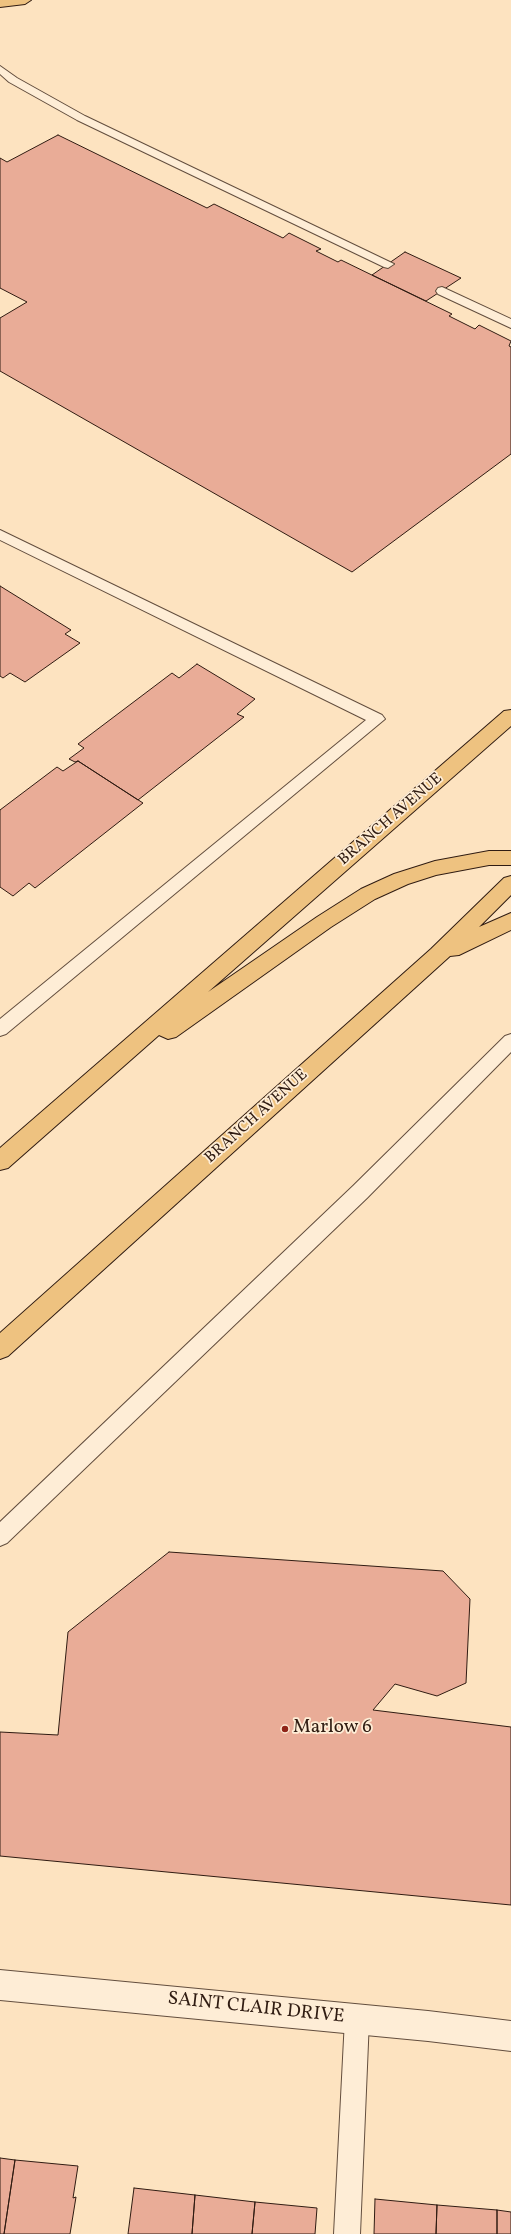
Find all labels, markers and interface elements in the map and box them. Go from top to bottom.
street label: BRANCH AVENUE [335,770,447,870]
street label: BRANCH AVENUE [202,1066,312,1168]
place label: Marlow 6 [293,1718,372,1740]
marker: Marlow 6 [280,1724,290,1734]
street label: SAINT CLAIR DRIVE [166,1988,346,2030]

